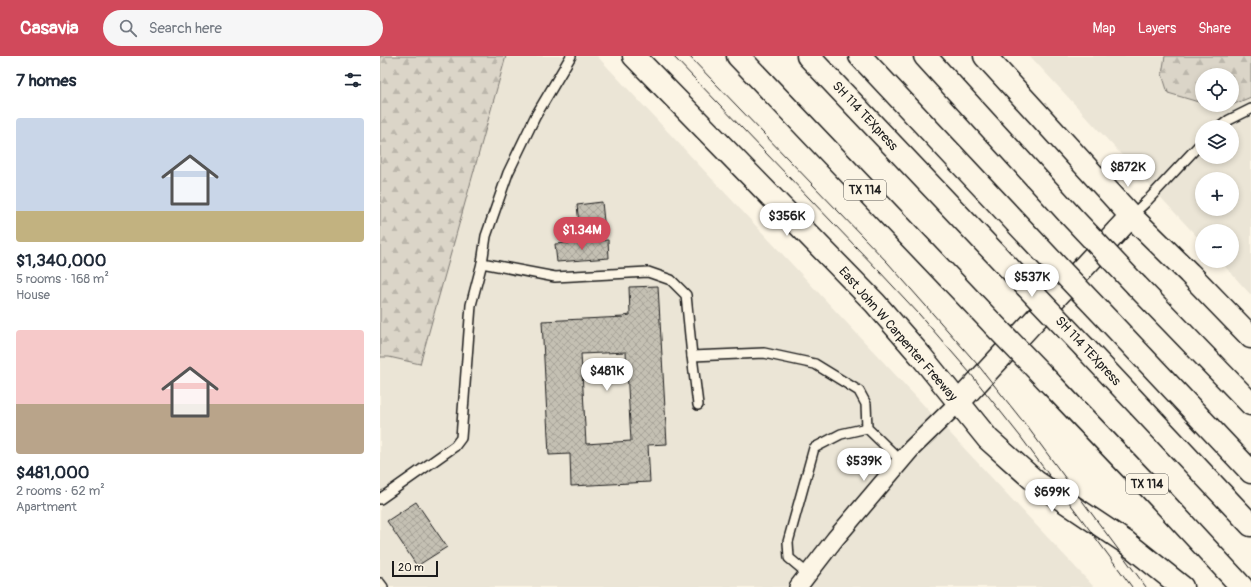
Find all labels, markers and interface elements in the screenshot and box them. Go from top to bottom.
search box [103,10,383,46]
text: Casavia [20,16,79,40]
icon: search [117,17,139,39]
text: Search here [149,19,222,38]
text: Map [1093,20,1116,37]
text: Layers [1138,20,1176,37]
text: Share [1198,20,1231,37]
map controls [1195,68,1239,268]
button: locate [1195,68,1239,112]
icon: filters [342,69,364,91]
text: 7 homes [16,70,76,91]
street label: SH 114 TEXpress [829,78,901,154]
button: layers [1195,120,1239,164]
icon: home [154,144,226,216]
pin: $872K [1100,154,1156,188]
text: $872K [1110,159,1146,175]
button: + [1195,172,1239,216]
road number: TX 114 [844,180,886,200]
pin: $356K [759,203,815,237]
text: $356K [769,208,805,224]
pin: $1.34M [549,217,615,251]
text: $1.34M [562,222,602,238]
button: − [1195,224,1239,268]
text: $1,340,000 [16,250,106,271]
street label: East John W Carpenter Freeway [835,264,961,405]
pin: $537K [1004,264,1060,298]
text: $537K [1014,269,1050,285]
text: 5 rooms · 168 m² [16,271,109,287]
text: House [16,287,50,303]
street label: SH 114 TEXpress [1052,313,1124,389]
icon: home [154,356,226,428]
pin: $481K [579,358,635,392]
text: $481K [590,363,624,379]
pin: $539K [836,448,892,482]
text: $539K [846,453,882,469]
text: $481,000 [16,462,89,483]
road number: TX 114 [1126,474,1168,494]
pin: $699K [1024,479,1080,513]
text: 2 rooms · 62 m² [16,483,105,499]
text: $699K [1034,484,1070,500]
text: Apartment [16,499,77,515]
scale bar [392,559,438,578]
text: 20 m [398,561,424,574]

